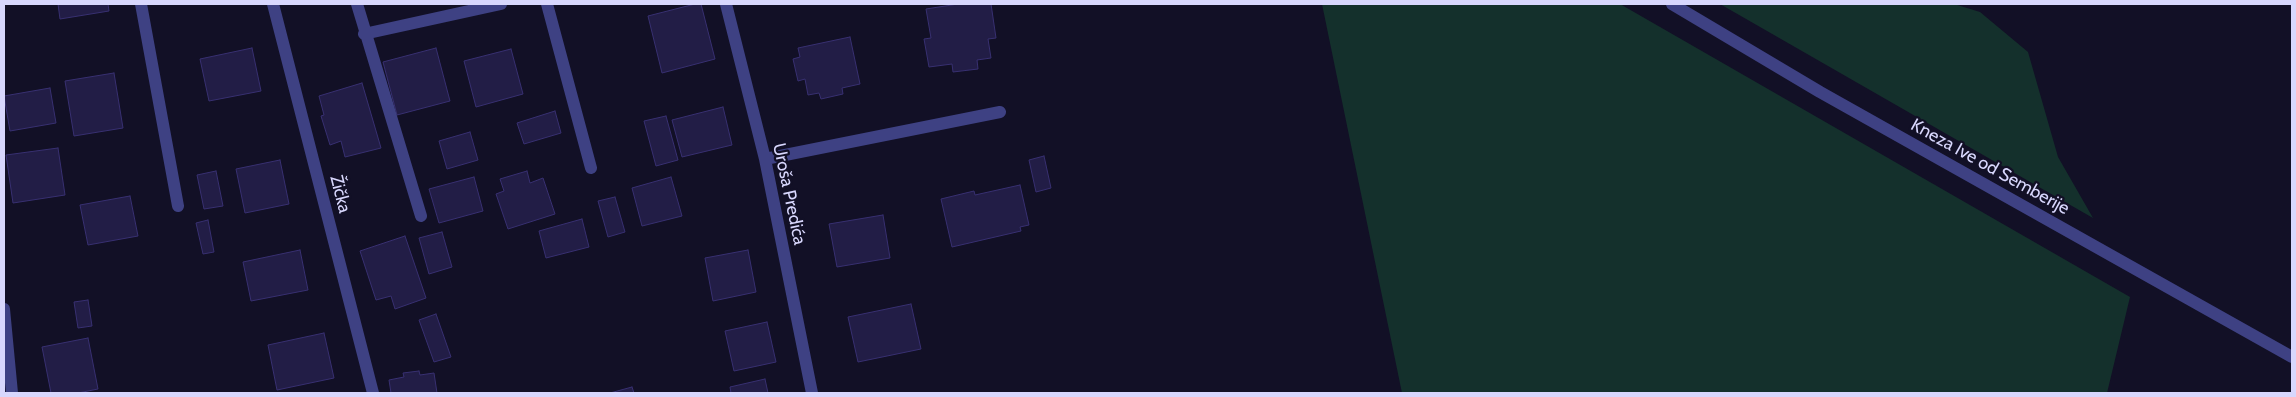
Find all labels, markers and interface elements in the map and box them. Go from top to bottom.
street label: Kneza Ive od Semberije [1907,114,2073,220]
street label: Uroša Predića [768,141,810,247]
street label: Žička [325,173,355,215]

